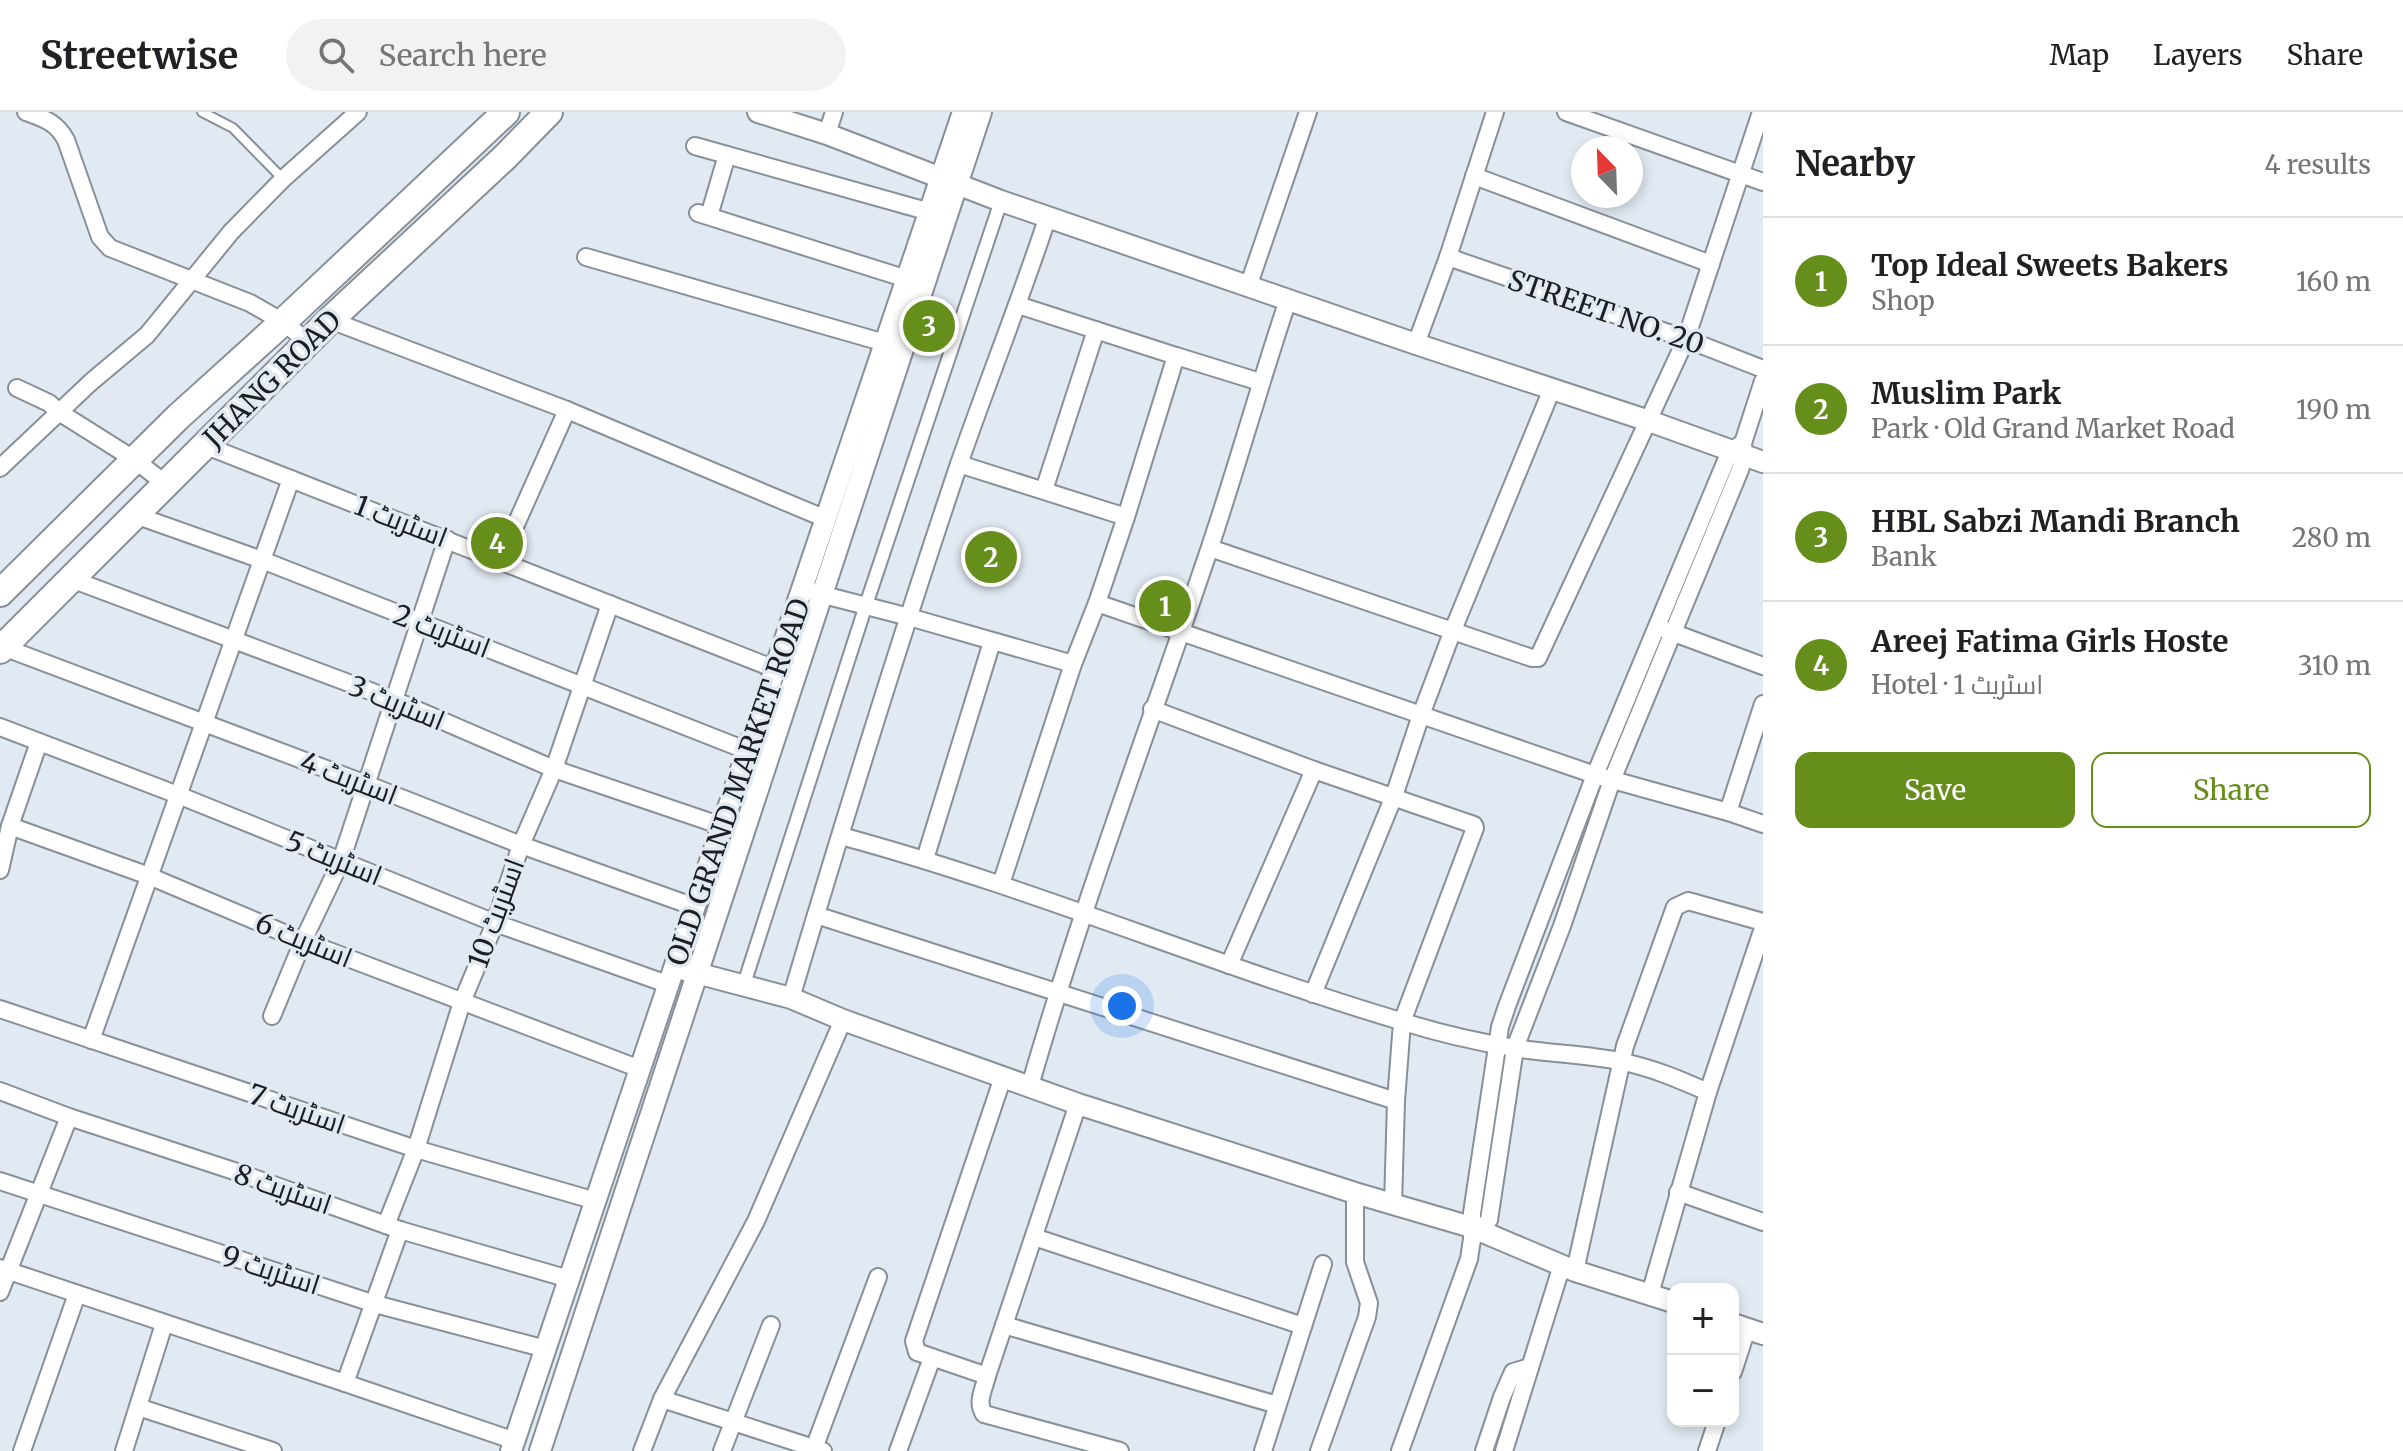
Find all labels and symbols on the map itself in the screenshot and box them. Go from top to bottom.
north arrow [1571,136,1643,208]
street label: STREET NO. 20 [1503,262,1709,362]
pin: 3 [903,296,955,356]
street label: JHANG ROAD [195,302,349,456]
street label: اسٹریٹ 1 [349,487,453,555]
pin: 4 [471,513,523,573]
pin: 2 [965,527,1017,587]
pin: 1 [1139,576,1191,636]
street label: OLD GRAND MARKET ROAD [658,594,818,970]
street label: اسٹریٹ 2 [388,596,496,666]
street label: اسٹریٹ 3 [344,668,450,738]
street label: اسٹریٹ 4 [295,743,403,813]
street label: اسٹریٹ 5 [281,822,387,894]
street label: اسٹریٹ 10 [460,853,532,973]
street label: اسٹریٹ 6 [250,904,358,976]
your location [1102,986,1142,1026]
street label: اسٹریٹ 7 [244,1076,350,1142]
street label: اسٹریٹ 8 [229,1156,337,1222]
street label: اسٹریٹ 9 [217,1237,325,1303]

